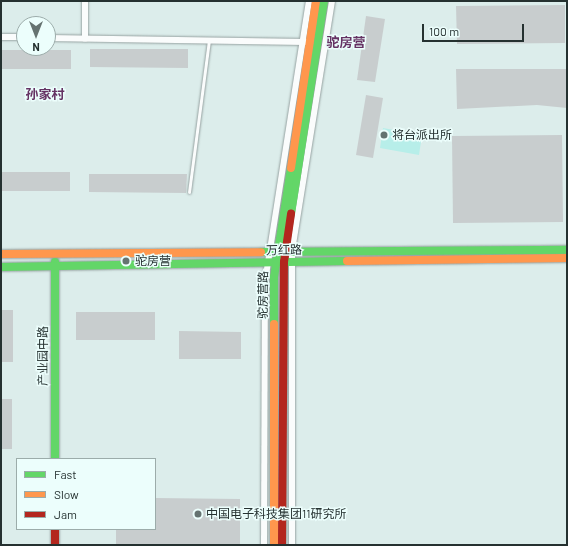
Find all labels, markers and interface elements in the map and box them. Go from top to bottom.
north arrow [16,16,56,56]
scale bar [424,16,526,42]
text: 100 m [429,24,459,38]
district label: 驼房营 [327,34,365,50]
text: N [32,41,40,54]
district label: 孙家村 [26,86,64,102]
place label: 将台派出所 [392,128,452,142]
marker: 将台派出所 [379,130,389,140]
street label: 万红路 [266,242,302,258]
place label: 驼房营 [135,254,171,268]
marker: 驼房营 [120,255,132,267]
street label: 驼房营路 [255,271,271,319]
street label: 产业园中路 [36,326,50,386]
legend [16,458,156,530]
text: Fast [54,467,77,481]
text: Slow [54,487,79,501]
text: Jam [54,507,77,521]
place label: 中国电子科技集团11研究所 [206,507,346,521]
marker: 中国电子科技集团11研究所 [193,509,203,519]

